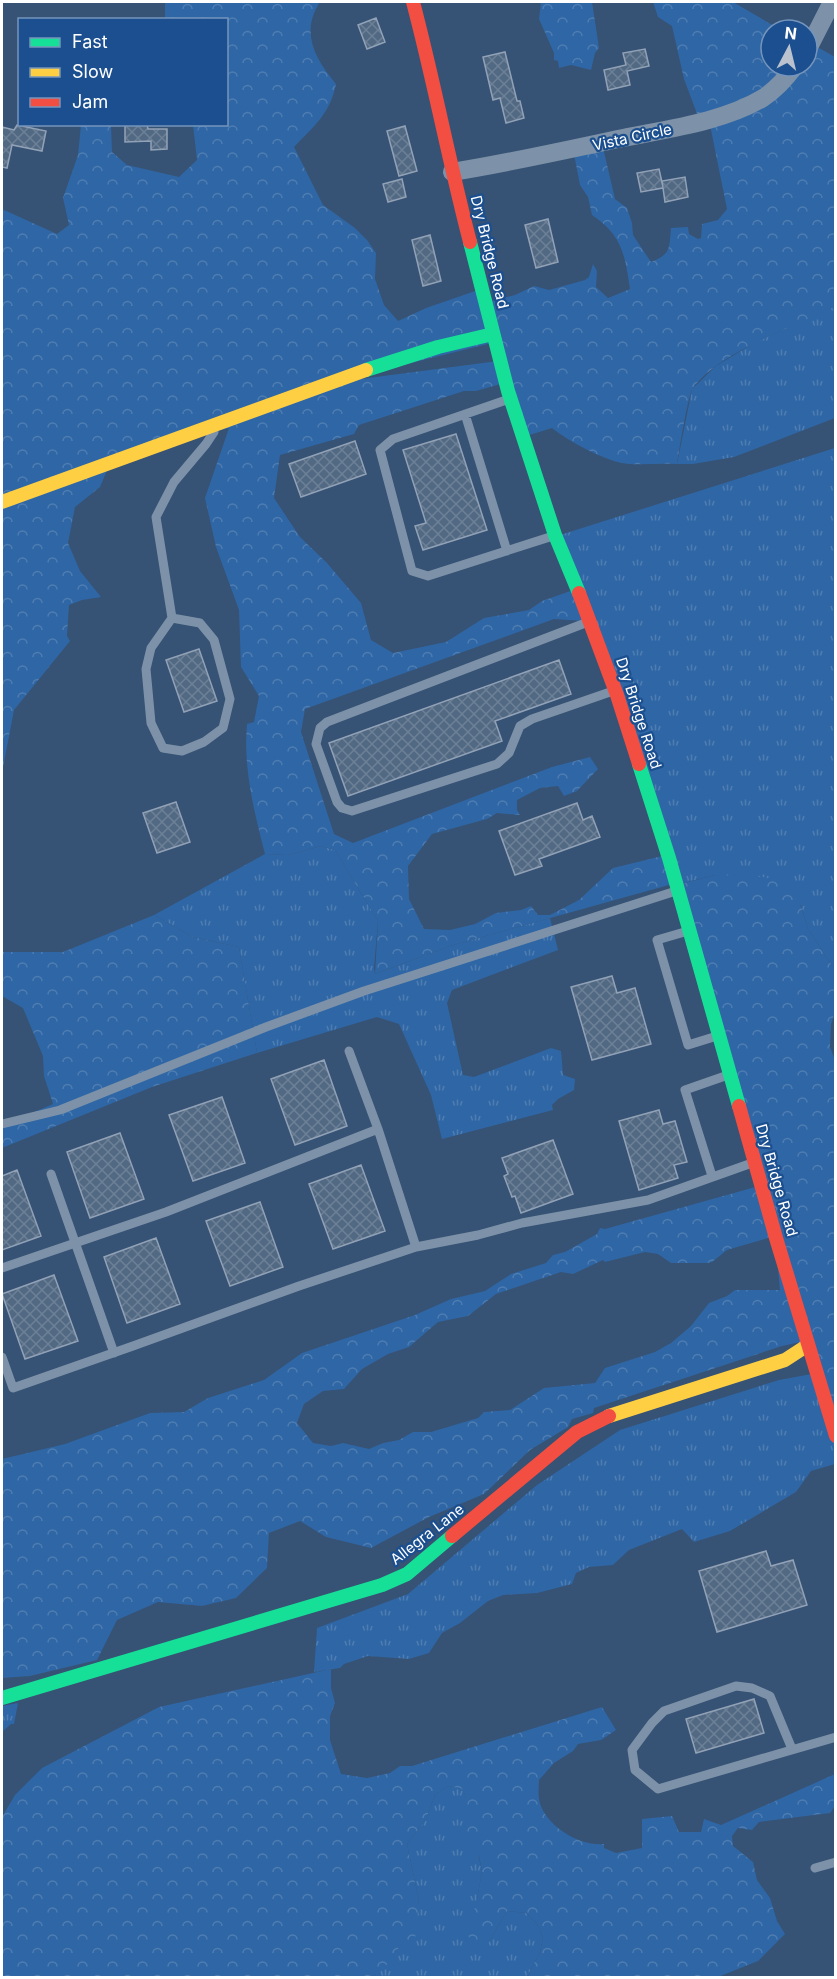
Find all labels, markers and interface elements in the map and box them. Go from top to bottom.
legend [18,18,228,126]
north arrow [759,18,819,78]
text: N [784,22,798,44]
text: Fast [72,31,108,52]
text: Slow [72,61,113,82]
text: Jam [72,91,108,112]
street label: Vista Circle [591,119,673,155]
street label: Dry Bridge Road [467,193,513,311]
street label: Dry Bridge Road [612,655,666,771]
street label: Dry Bridge Road [752,1122,802,1238]
street label: Allegra Lane [386,1499,468,1569]

